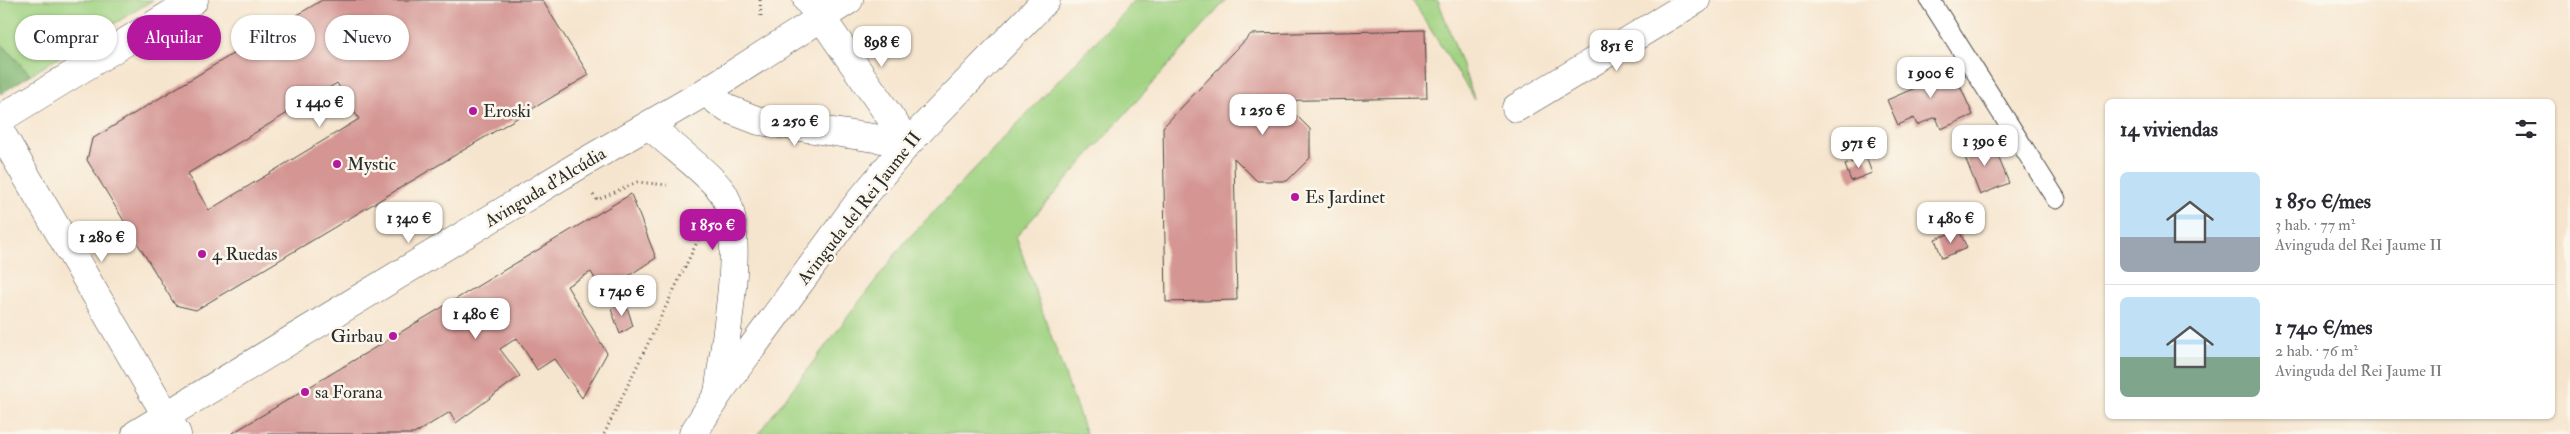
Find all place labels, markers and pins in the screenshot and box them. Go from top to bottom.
pin: 898 € [847,26,917,68]
pin: 851 € [1582,30,1652,72]
pin: 1 900 € [1885,56,1977,99]
pin: 1 440 € [274,86,366,128]
pin: 1 250 € [1217,94,1309,136]
place label: Eroski [483,100,531,123]
pin: 2 250 € [749,104,841,147]
marker: Eroski [467,105,479,117]
pin: 1 390 € [1939,124,2031,167]
pin: 971 € [1824,126,1894,169]
place label: Mystic [347,153,396,176]
marker: Mystic [331,158,343,170]
place label: Es Jardinet [1305,186,1385,209]
marker: Es Jardinet [1289,191,1301,203]
pin: 1 340 € [363,202,455,244]
pin: 1 480 € [1905,202,1997,244]
pin: 1 850 € [667,208,759,251]
pin: 1 280 € [56,220,148,263]
place label: 4 Ruedas [212,243,277,266]
marker: 4 Ruedas [196,248,208,260]
pin: 1 740 € [576,274,668,317]
pin: 1 480 € [430,298,522,340]
place label: Girbau [331,325,383,348]
marker: Girbau [387,330,399,342]
place label: sa Forana [315,381,383,404]
marker: sa Forana [299,386,311,398]

